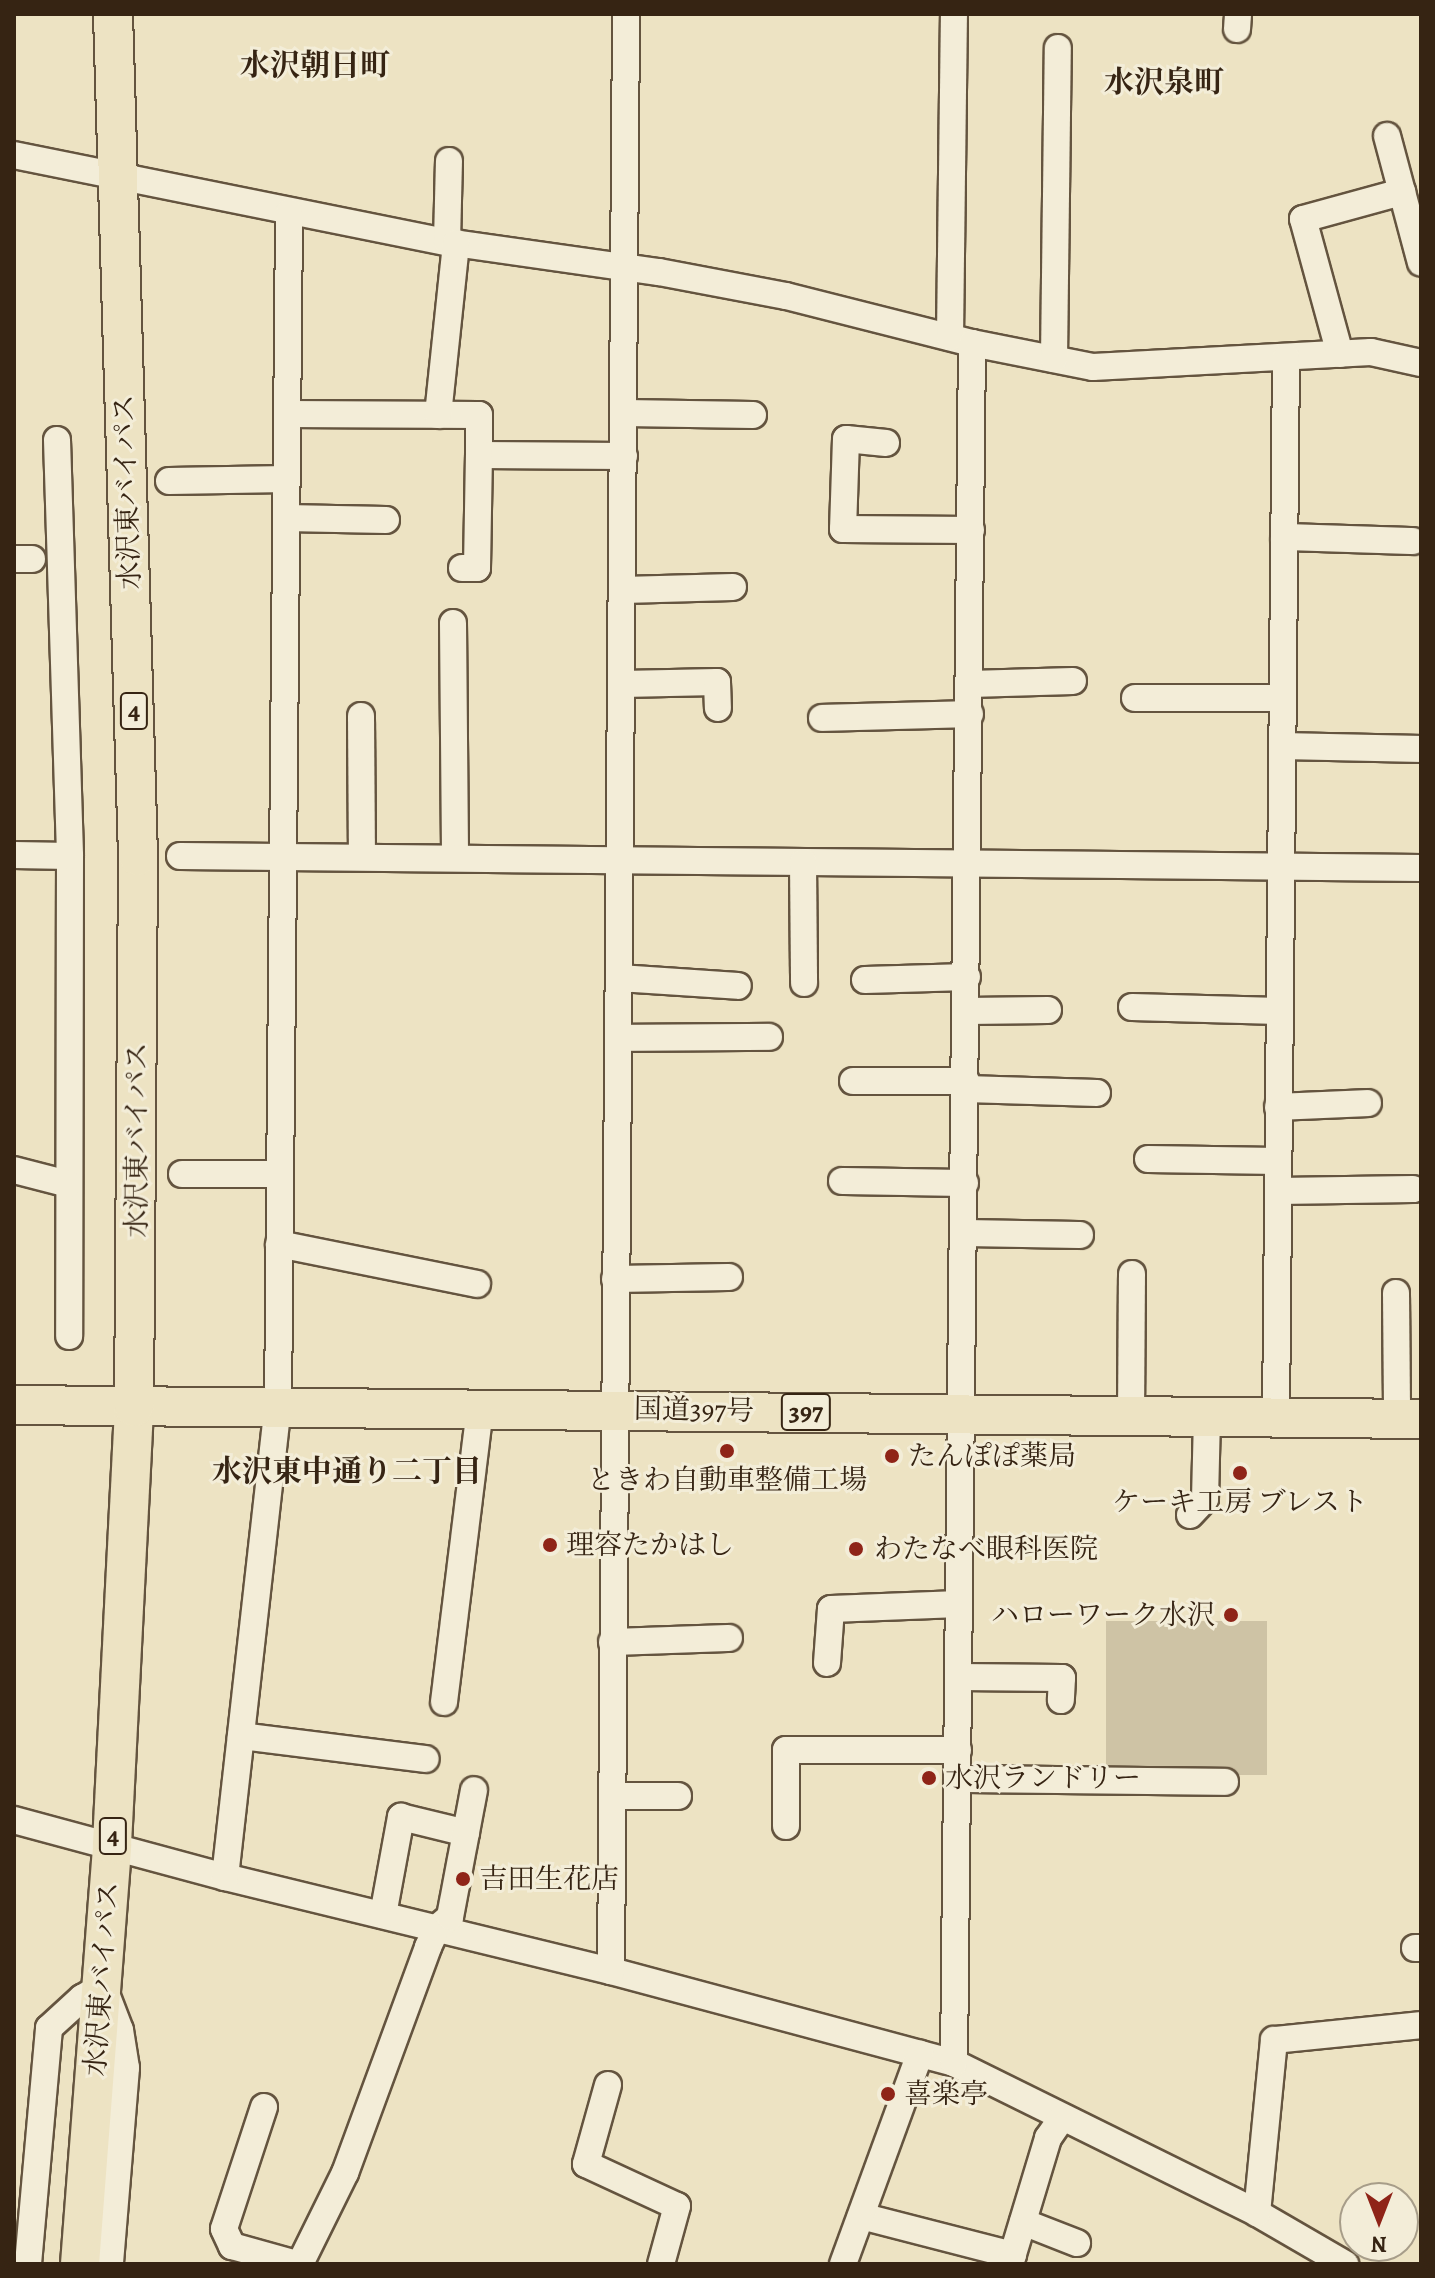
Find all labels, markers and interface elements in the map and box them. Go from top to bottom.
district label: 水沢朝日町 [240,47,390,83]
district label: 水沢泉町 [1104,64,1224,100]
street label: 水沢東バイパス [107,393,147,591]
road number: 4 [118,689,150,733]
street label: 水沢東バイパス [120,1042,154,1238]
road number: 397 [780,1390,832,1434]
street label: 国道397号 [634,1392,754,1428]
place label: たんぽぽ薬局 [908,1439,1076,1473]
marker: ときわ自動車整備工場 [718,1442,736,1460]
marker: たんぽぽ薬局 [883,1447,901,1465]
district label: 水沢東中通り二丁目 [212,1453,482,1489]
place label: ときわ自動車整備工場 [587,1463,867,1497]
marker: ケーキ工房 ブレスト [1231,1464,1249,1482]
place label: ケーキ工房 ブレスト [1111,1485,1369,1519]
place label: 理容たかはし [566,1528,734,1562]
place label: わたなべ眼科医院 [874,1532,1098,1566]
marker: 理容たかはし [541,1536,559,1554]
marker: わたなべ眼科医院 [845,1538,867,1560]
place label: ハローワーク水沢 [991,1598,1215,1632]
marker: ハローワーク水沢 [1222,1606,1240,1624]
place label: 水沢ランドリー [945,1761,1141,1795]
marker: 水沢ランドリー [920,1769,938,1787]
road number: 4 [97,1814,129,1858]
place label: 吉田生花店 [479,1862,619,1896]
marker: 吉田生花店 [454,1870,472,1888]
street label: 水沢東バイパス [78,1880,126,2078]
place label: 喜楽亭 [904,2077,988,2111]
marker: 喜楽亭 [879,2085,897,2103]
north arrow [1339,2182,1419,2262]
text: N [1371,2229,1387,2259]

